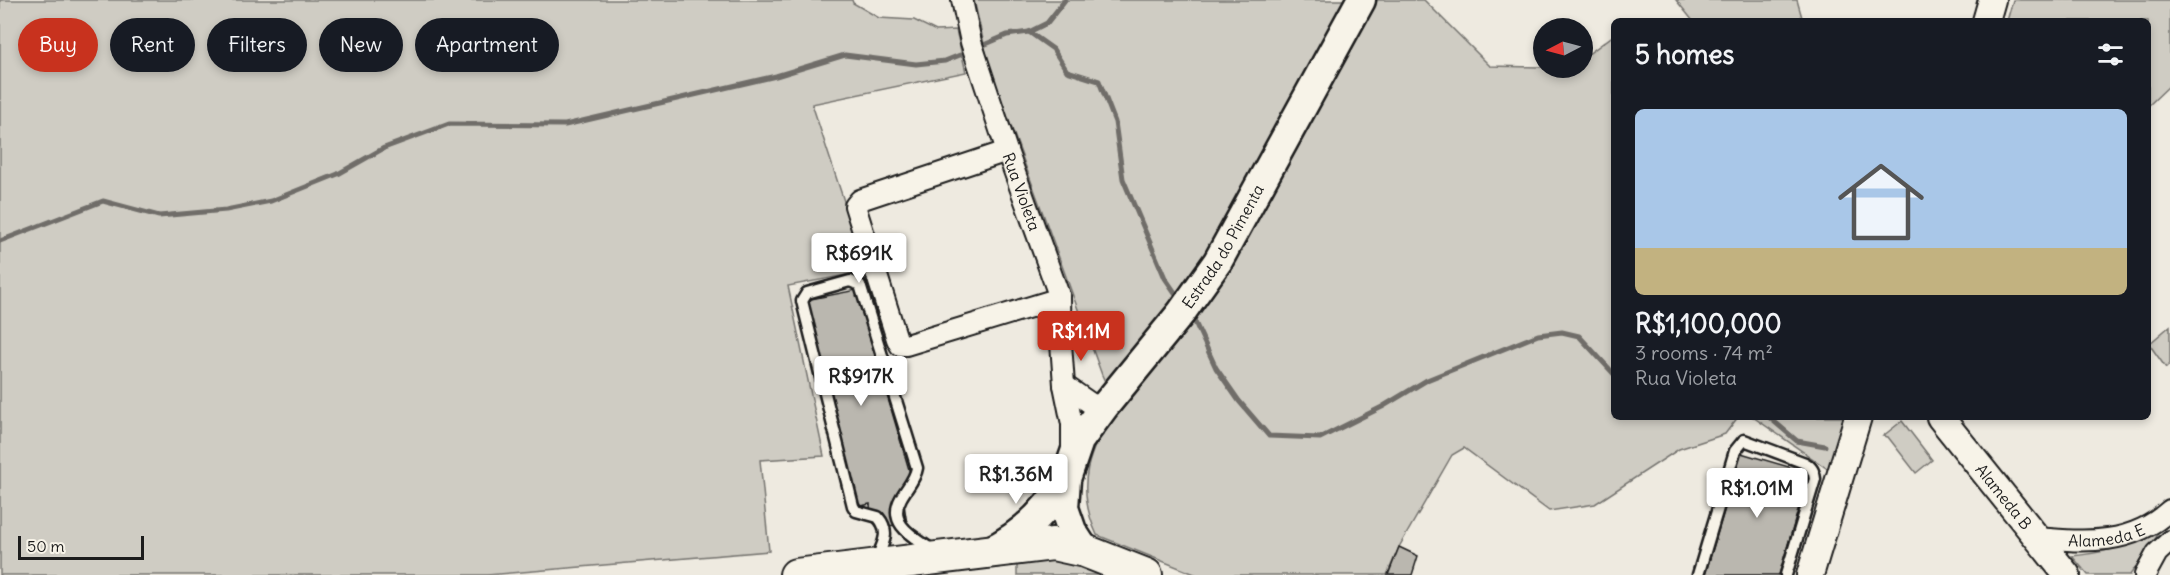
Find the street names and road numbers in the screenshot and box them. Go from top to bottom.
street label: Rua Violeta [998,150,1045,234]
street label: Estrada do Pimenta [1177,181,1268,312]
street label: Alameda B [1972,460,2036,533]
street label: Alameda E [2068,519,2148,551]

